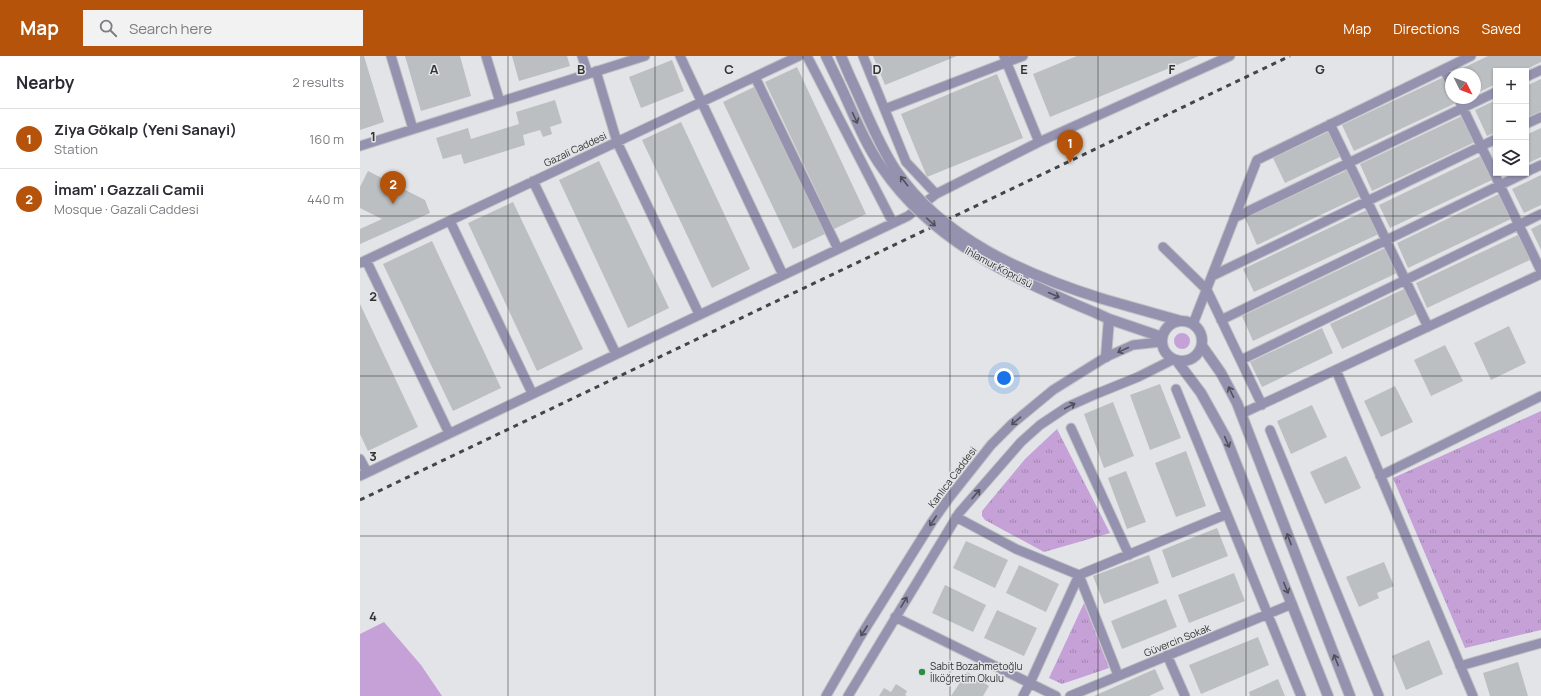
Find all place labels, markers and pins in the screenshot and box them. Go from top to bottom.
pin: 1 [1057,130,1083,163]
pin: 2 [380,171,406,204]
place label: Sabit Bozahmetoğlu İlköğretim Okulu [930,659,1023,685]
marker: Sabit Bozahmetoğlu İlköğretim Okulu [917,667,927,677]

